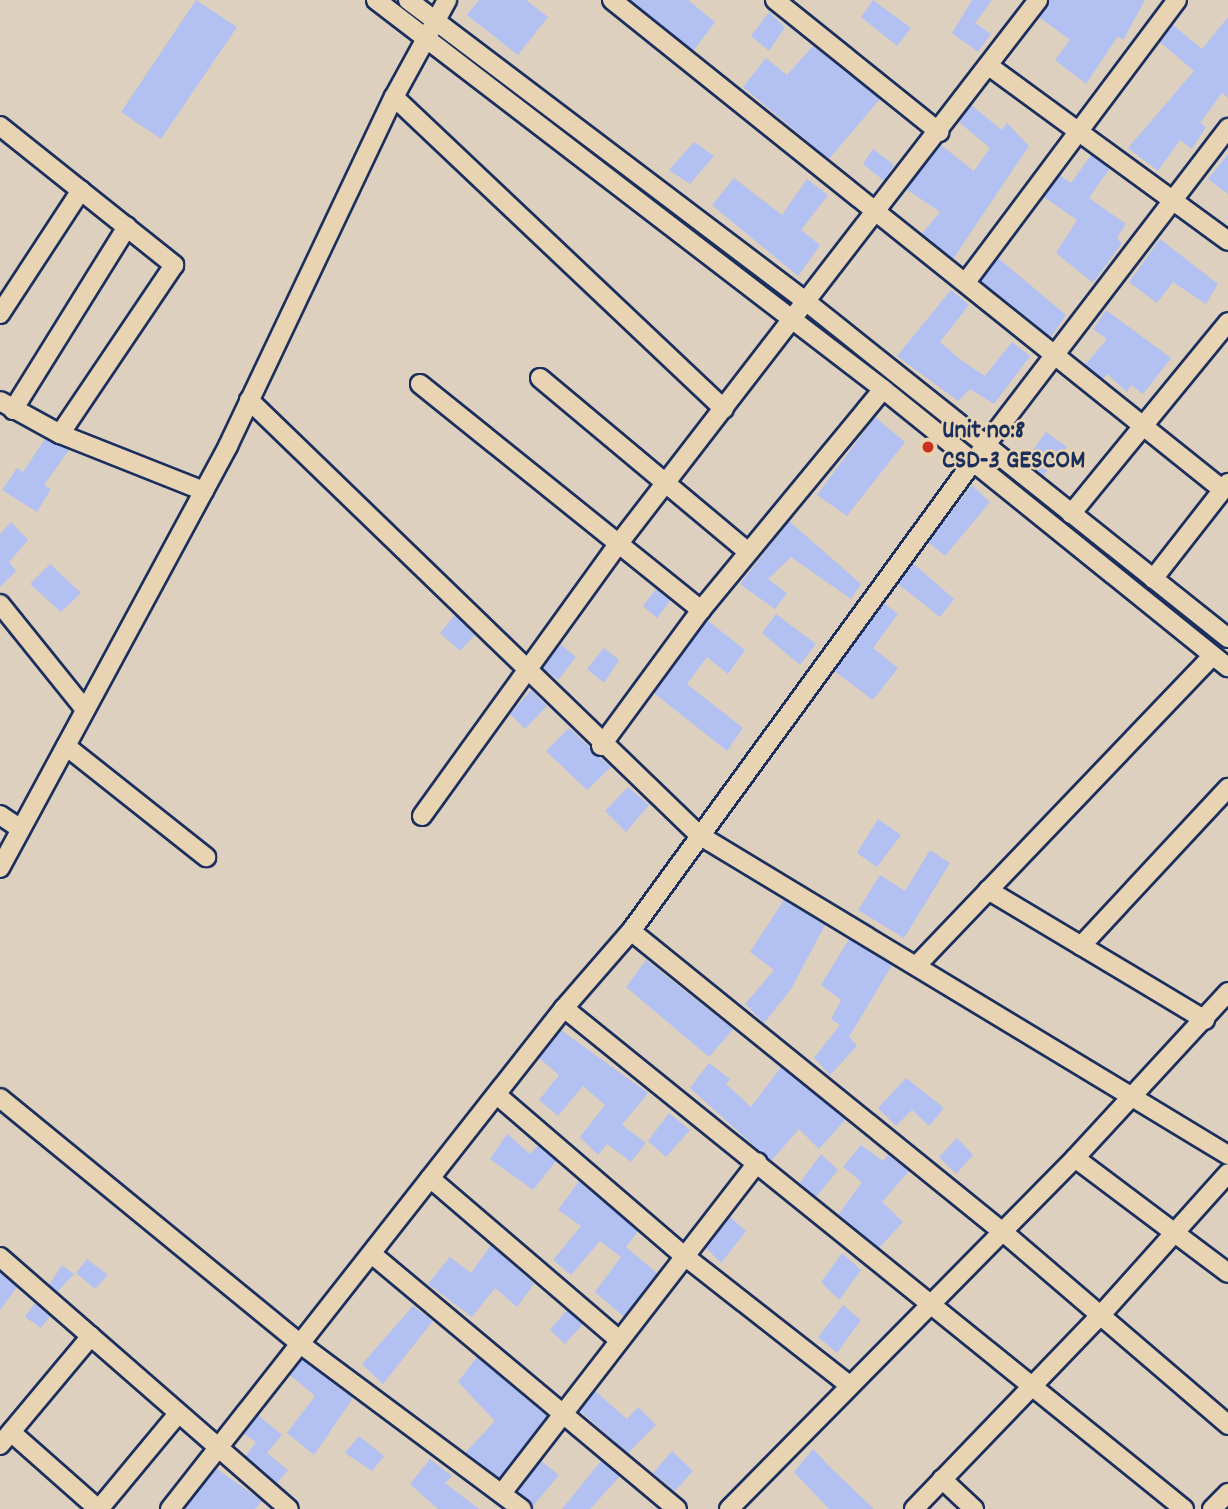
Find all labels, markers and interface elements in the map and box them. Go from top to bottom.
place label: Unit no:8 CSD-3 GESCOM [942,416,1086,478]
marker: Unit no:8 CSD-3 GESCOM [920,439,936,455]

